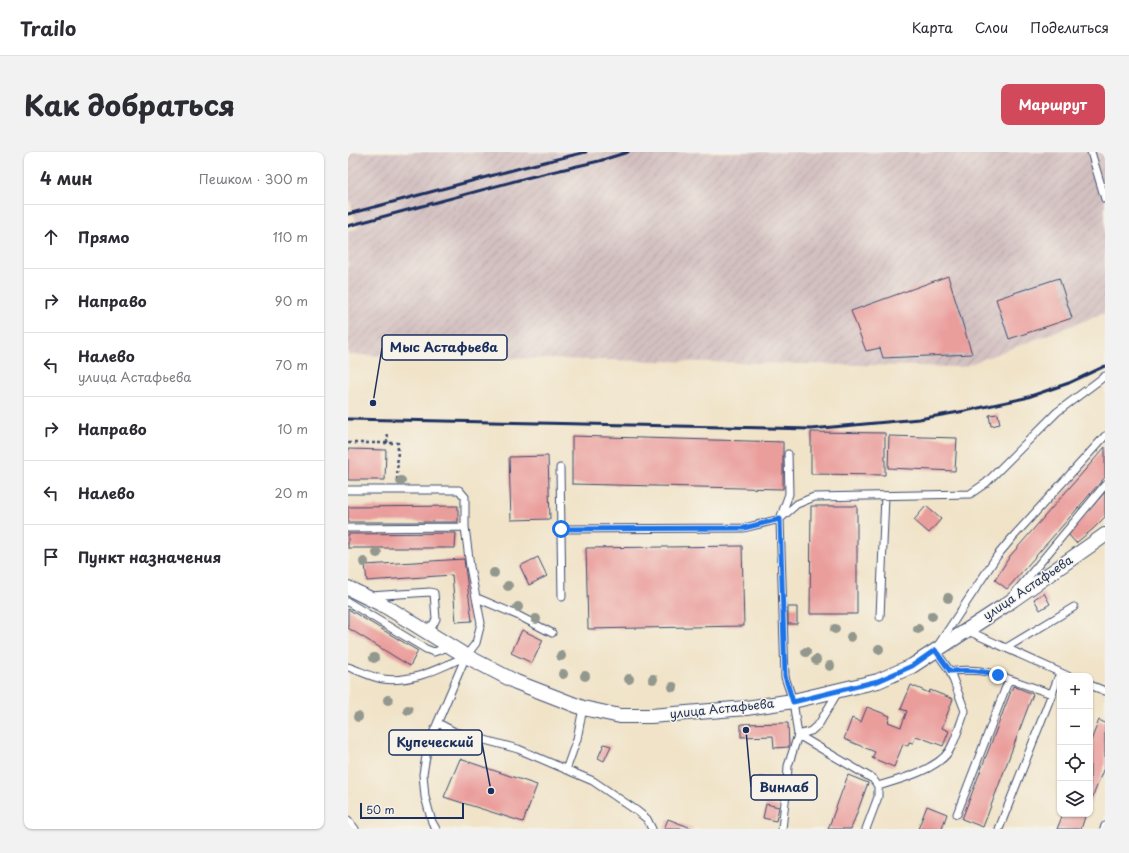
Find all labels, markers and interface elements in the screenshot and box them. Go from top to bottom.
text: Trailo [20,14,76,42]
text: Карта [912,17,953,38]
text: Слои [975,17,1008,38]
text: Поделиться [1030,17,1109,38]
text: Как добраться [24,83,235,126]
button: Маршрут [1001,84,1105,125]
text: 4 мин [40,165,93,191]
text: Пешком · 300 m [199,169,308,188]
text: Прямо [78,225,129,248]
icon: ahead [40,226,62,248]
text: 110 m [273,227,308,246]
text: Направо [78,289,147,312]
icon: right [40,290,62,312]
text: 90 m [275,291,308,310]
callout: Мыс Астафьева [382,335,507,360]
text: Мыс Астафьева [390,337,498,356]
text: Налево [78,344,135,367]
icon: left [40,354,62,376]
text: 70 m [275,355,308,374]
text: улица Астафьева [78,367,191,386]
text: Направо [78,417,147,440]
icon: right [40,418,62,440]
text: 10 m [278,419,308,438]
text: Налево [78,481,135,504]
icon: left [40,482,62,504]
text: 20 m [274,483,308,502]
route start [552,520,570,538]
text: Пункт назначения [78,545,221,568]
icon: arrive [40,546,62,568]
street label: улица Астафьева [979,550,1076,624]
route end [989,666,1007,684]
map controls [1057,673,1093,817]
button: + [1057,673,1093,709]
street label: улица Астафьева [669,694,775,722]
button: − [1057,709,1093,745]
callout: Купеческий [389,730,482,755]
text: Купеческий [396,732,474,751]
button: locate [1057,745,1093,781]
callout: Винлаб [751,775,817,800]
text: Винлаб [759,777,809,796]
button: layers [1057,781,1093,817]
scale bar [360,801,464,820]
text: 50 m [366,801,395,818]

